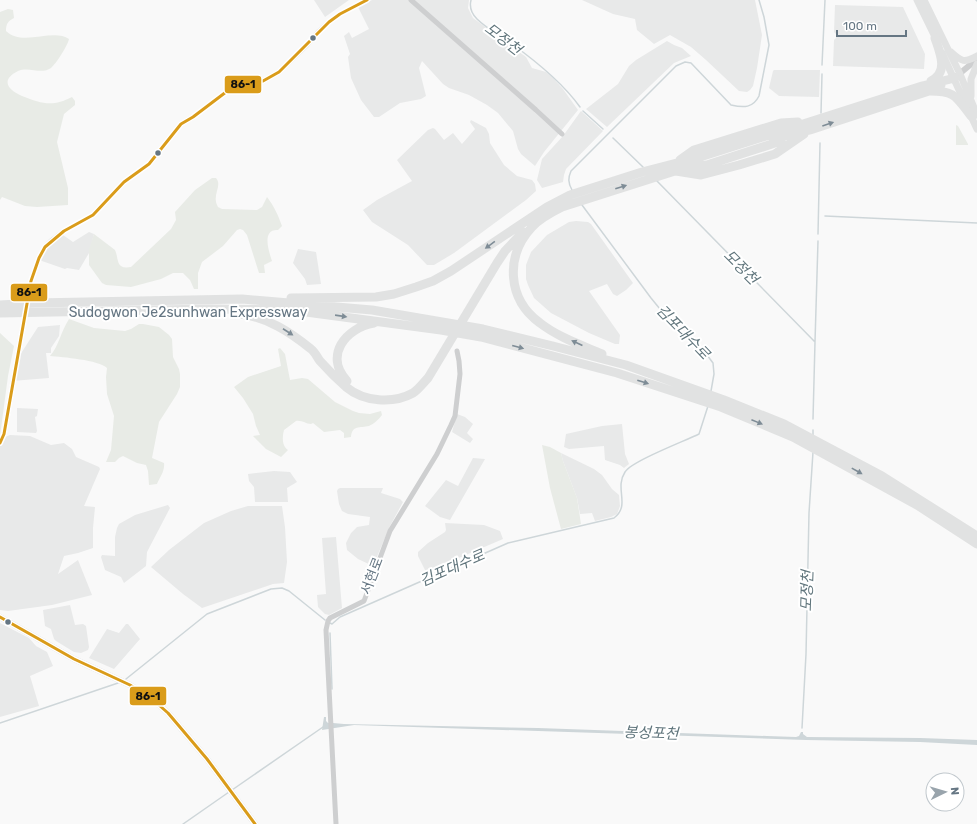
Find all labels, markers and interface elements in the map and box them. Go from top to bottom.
scale bar [837,12,906,38]
water label: 모정천 [481,19,527,60]
text: 100 m [843,19,877,33]
unlabelled marker [308,33,318,43]
line badge: 86-1 [224,75,262,94]
text: 86-1 [230,78,256,91]
one-way arrow [822,121,834,127]
unlabelled marker [153,148,163,158]
one-way arrow [616,184,628,190]
one-way arrow [484,241,495,249]
water label: 모정천 [720,246,764,290]
line badge: 86-1 [10,283,48,302]
text: 86-1 [16,286,42,299]
water label: 김포대수로 [653,301,714,364]
street label: Sudogwon Je2sunhwan Expressway [69,304,308,321]
one-way arrow [335,313,347,320]
one-way arrow [283,328,293,336]
one-way arrow [572,340,583,346]
one-way arrow [513,344,525,350]
one-way arrow [638,379,650,385]
one-way arrow [752,419,763,425]
one-way arrow [851,468,863,475]
water label: 김포대수로 [417,545,488,590]
street label: 서현로 [357,555,387,597]
water label: 모정천 [797,568,817,612]
unlabelled marker [3,617,13,627]
line badge: 86-1 [129,686,167,706]
text: 86-1 [135,690,161,703]
water label: 봉성포천 [623,723,681,743]
north arrow [925,772,965,812]
text: N [948,787,961,796]

